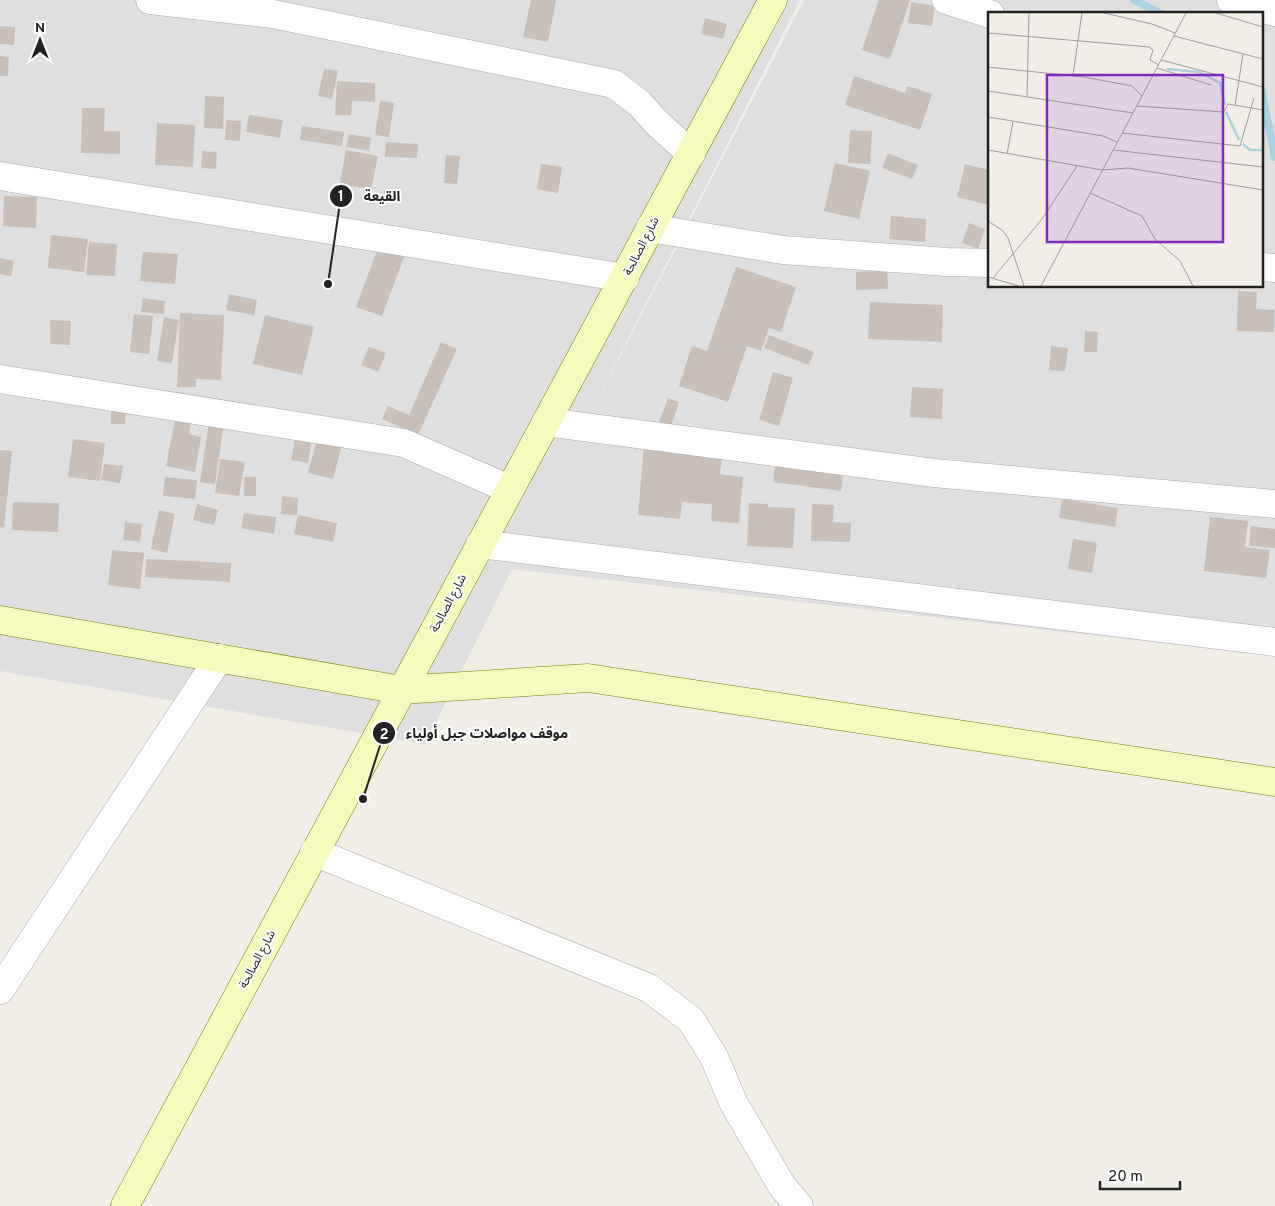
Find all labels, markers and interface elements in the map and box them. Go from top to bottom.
inset map [988,12,1262,288]
north arrow [15,15,65,65]
text: N [35,20,45,37]
callout: القيعة [328,182,410,211]
text: 1 [338,188,344,207]
text: القيعة [364,189,400,206]
street label: شارع الصالحة [620,214,663,278]
street label: شارع الصالحة [427,572,471,635]
callout: موقف مواصلات جبل أولياء [371,719,579,748]
text: موقف مواصلات جبل أولياء [406,724,568,743]
text: 2 [379,726,389,745]
street label: شارع الصالحة [236,928,280,991]
scale bar [1100,1158,1180,1190]
text: 20 m [1108,1168,1143,1187]

